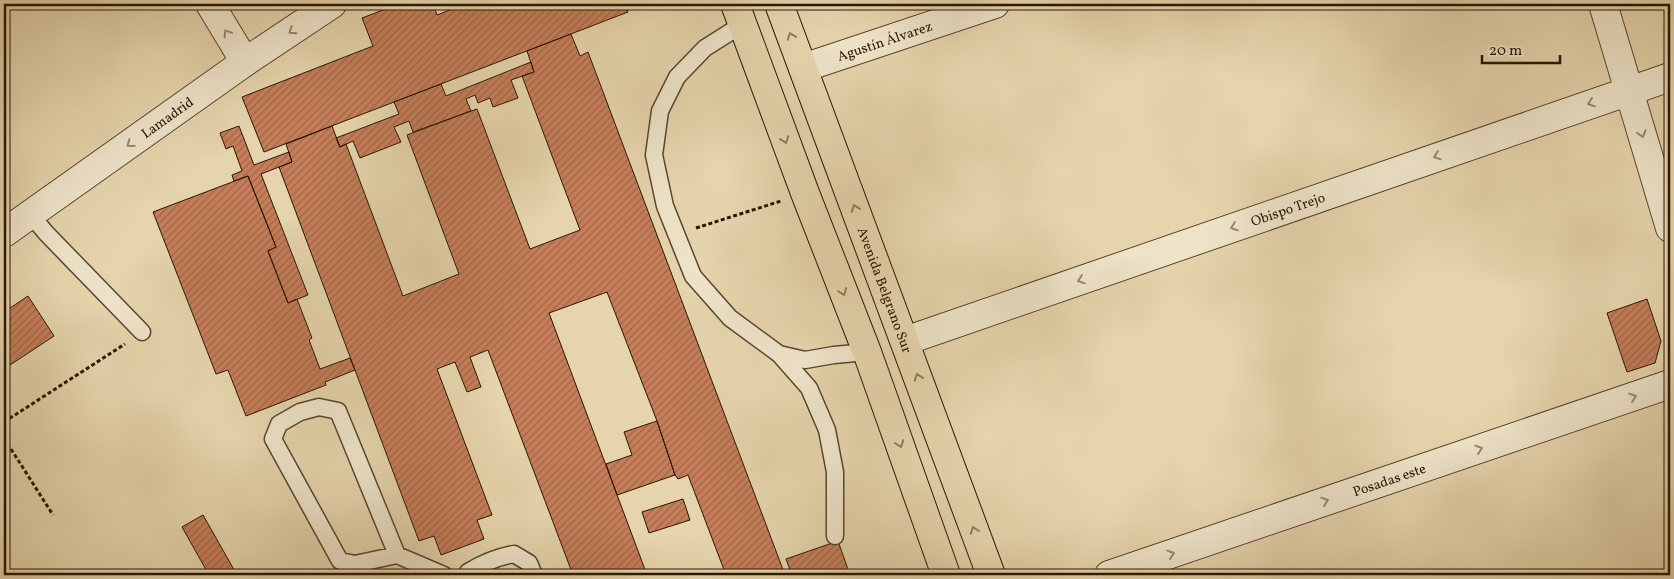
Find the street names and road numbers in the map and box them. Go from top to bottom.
street label: Agustín Álvarez [835,18,935,67]
street label: Lamadrid [138,93,198,144]
street label: Obispo Trejo [1249,189,1328,232]
street label: Avenida Belgrano Sur [852,225,916,356]
street label: Posadas este [1351,460,1429,502]

